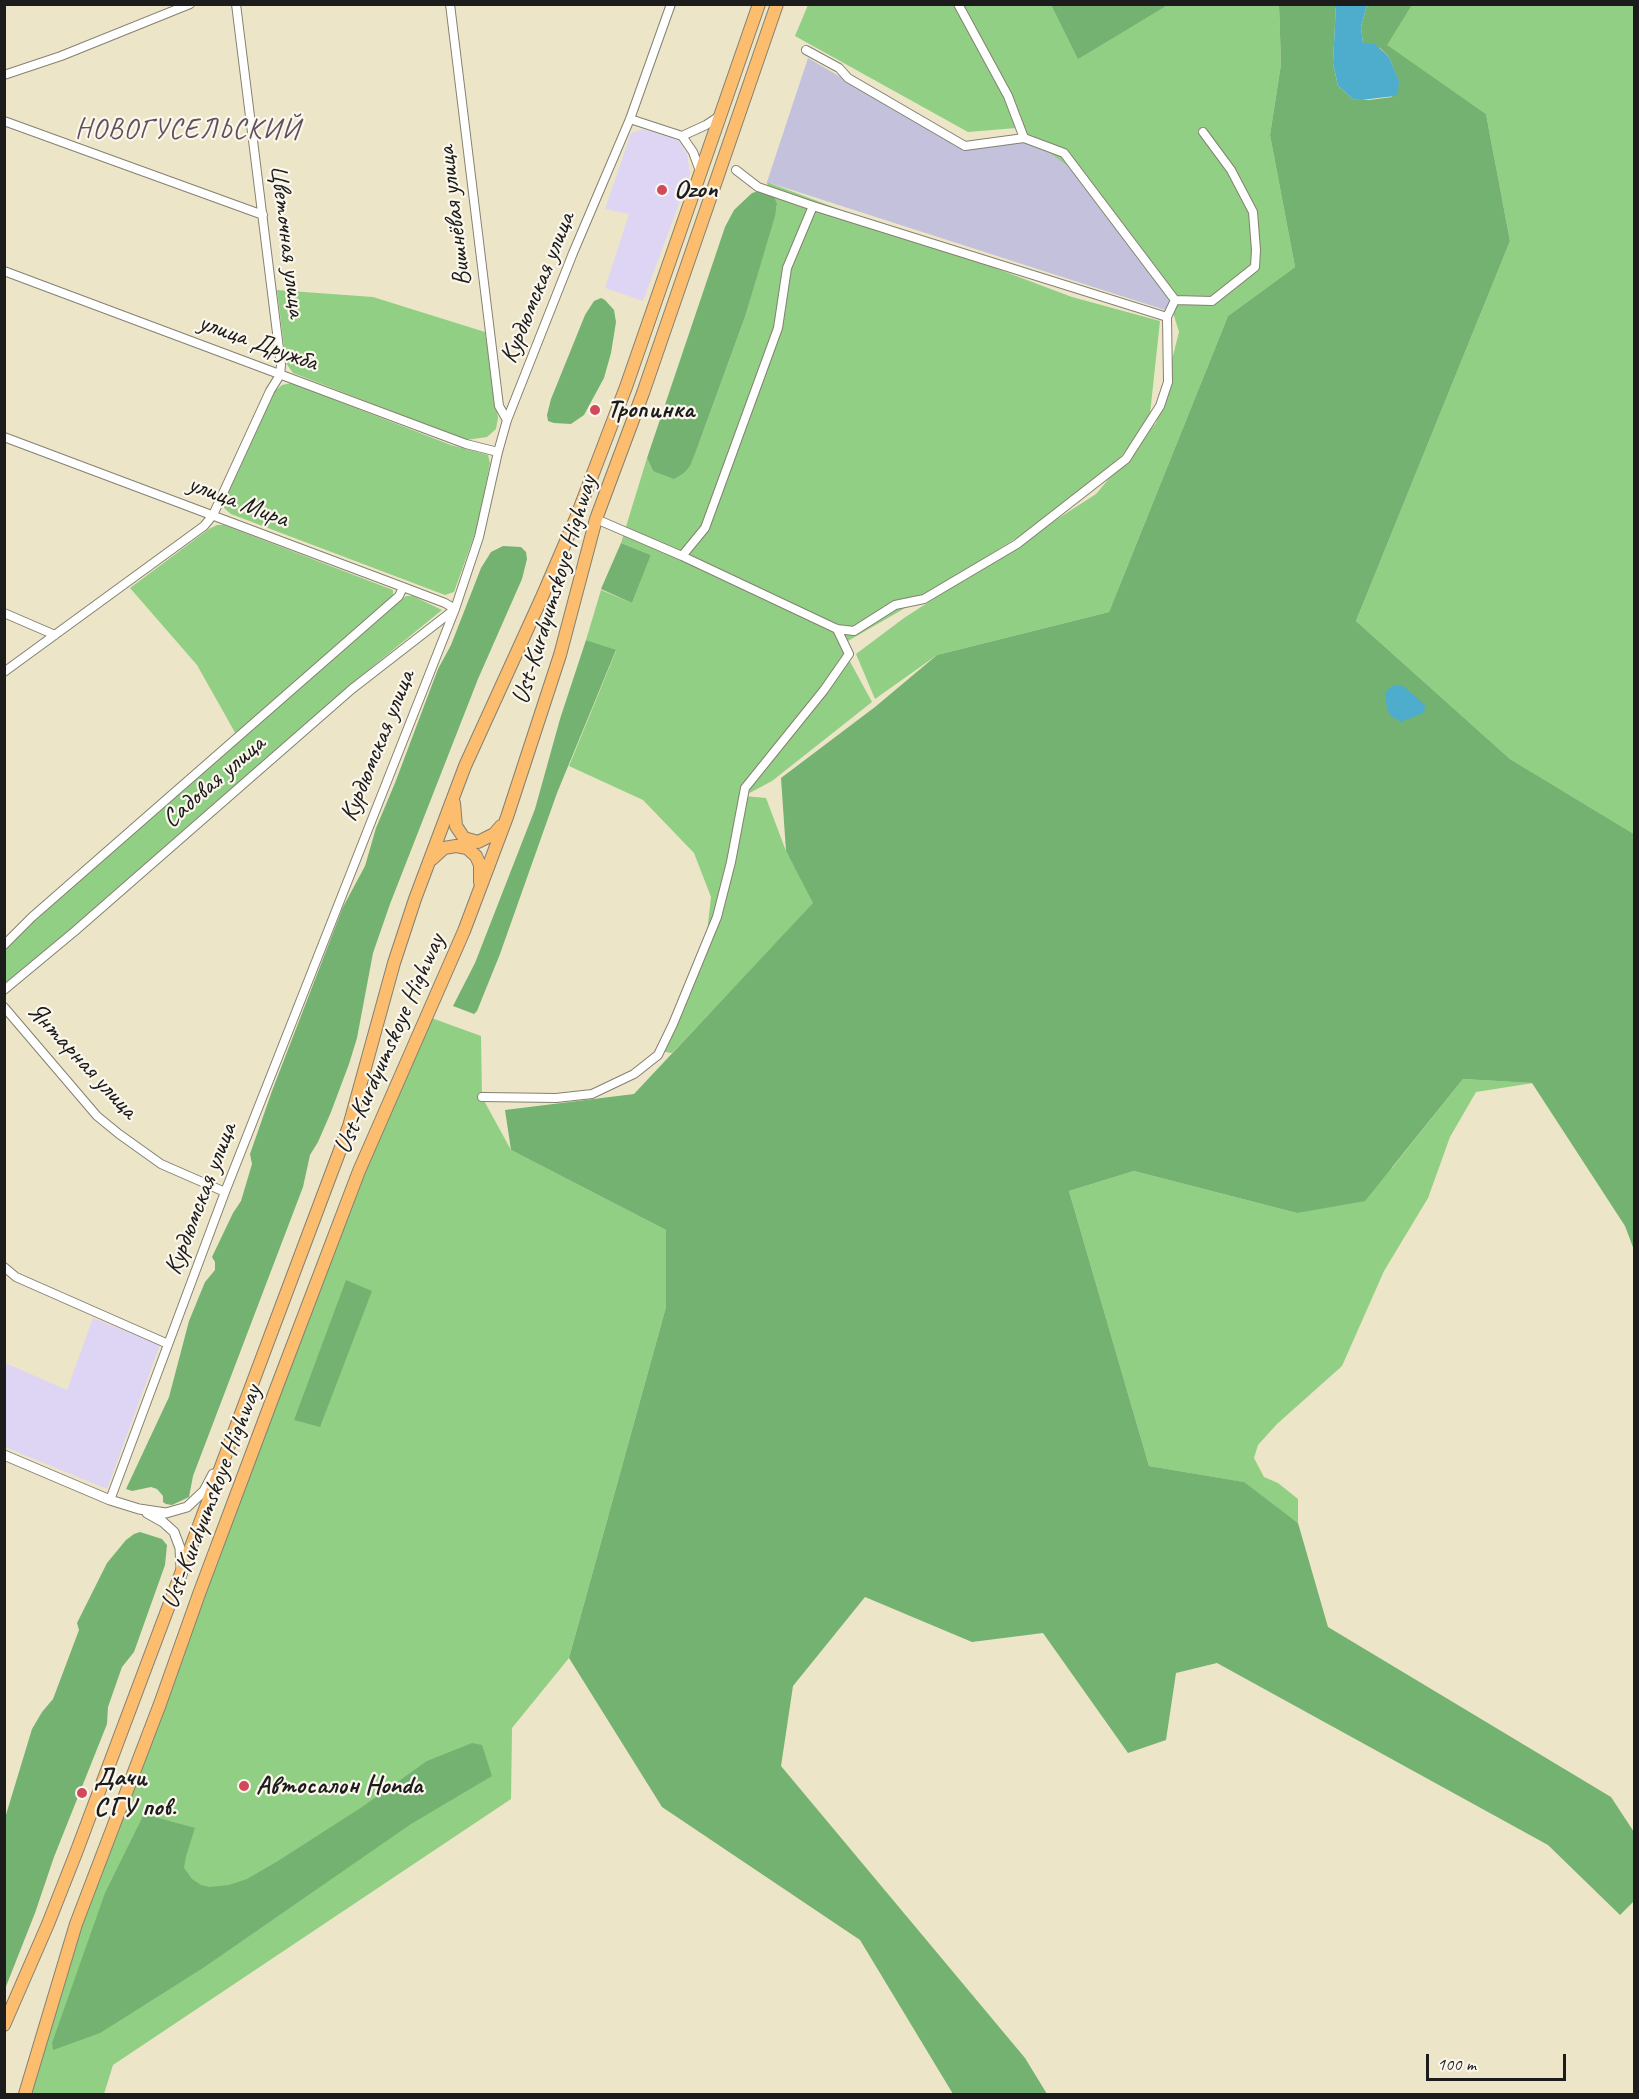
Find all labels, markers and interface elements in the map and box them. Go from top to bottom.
district label: НОВОГУСЕЛЬСКИЙ [75,114,301,148]
street label: Вишнёвая улица [431,144,479,288]
street label: Цветочная улица [262,163,312,319]
place label: Ozon [674,174,717,206]
marker: Ozon [655,183,669,197]
street label: Курдюмская улица [494,208,582,368]
street label: улица Дружба [194,307,322,379]
place label: Тропинка [607,394,694,426]
marker: Тропинка [588,403,602,417]
street label: улица Мира [184,469,292,535]
street label: Ust-Kurdyumskoye Highway [505,472,605,708]
street label: Курдюмская улица [334,666,422,826]
street label: Садовая улица [156,729,272,835]
street label: Ust-Kurdyumskoye Highway [327,929,453,1159]
street label: Янтарная улица [20,996,144,1126]
street label: Курдюмская улица [158,1119,244,1279]
street label: Ust-Kurdyumskoye Highway [155,1381,269,1613]
place label: Дачи СГУ пов. [94,1762,176,1823]
place label: Автосалон Honda [256,1770,422,1802]
marker: Автосалон Honda [237,1779,251,1793]
marker: Дачи СГУ пов. [75,1786,89,1800]
scale bar [1429,2042,1568,2080]
text: 100 m [1437,2053,1476,2075]

